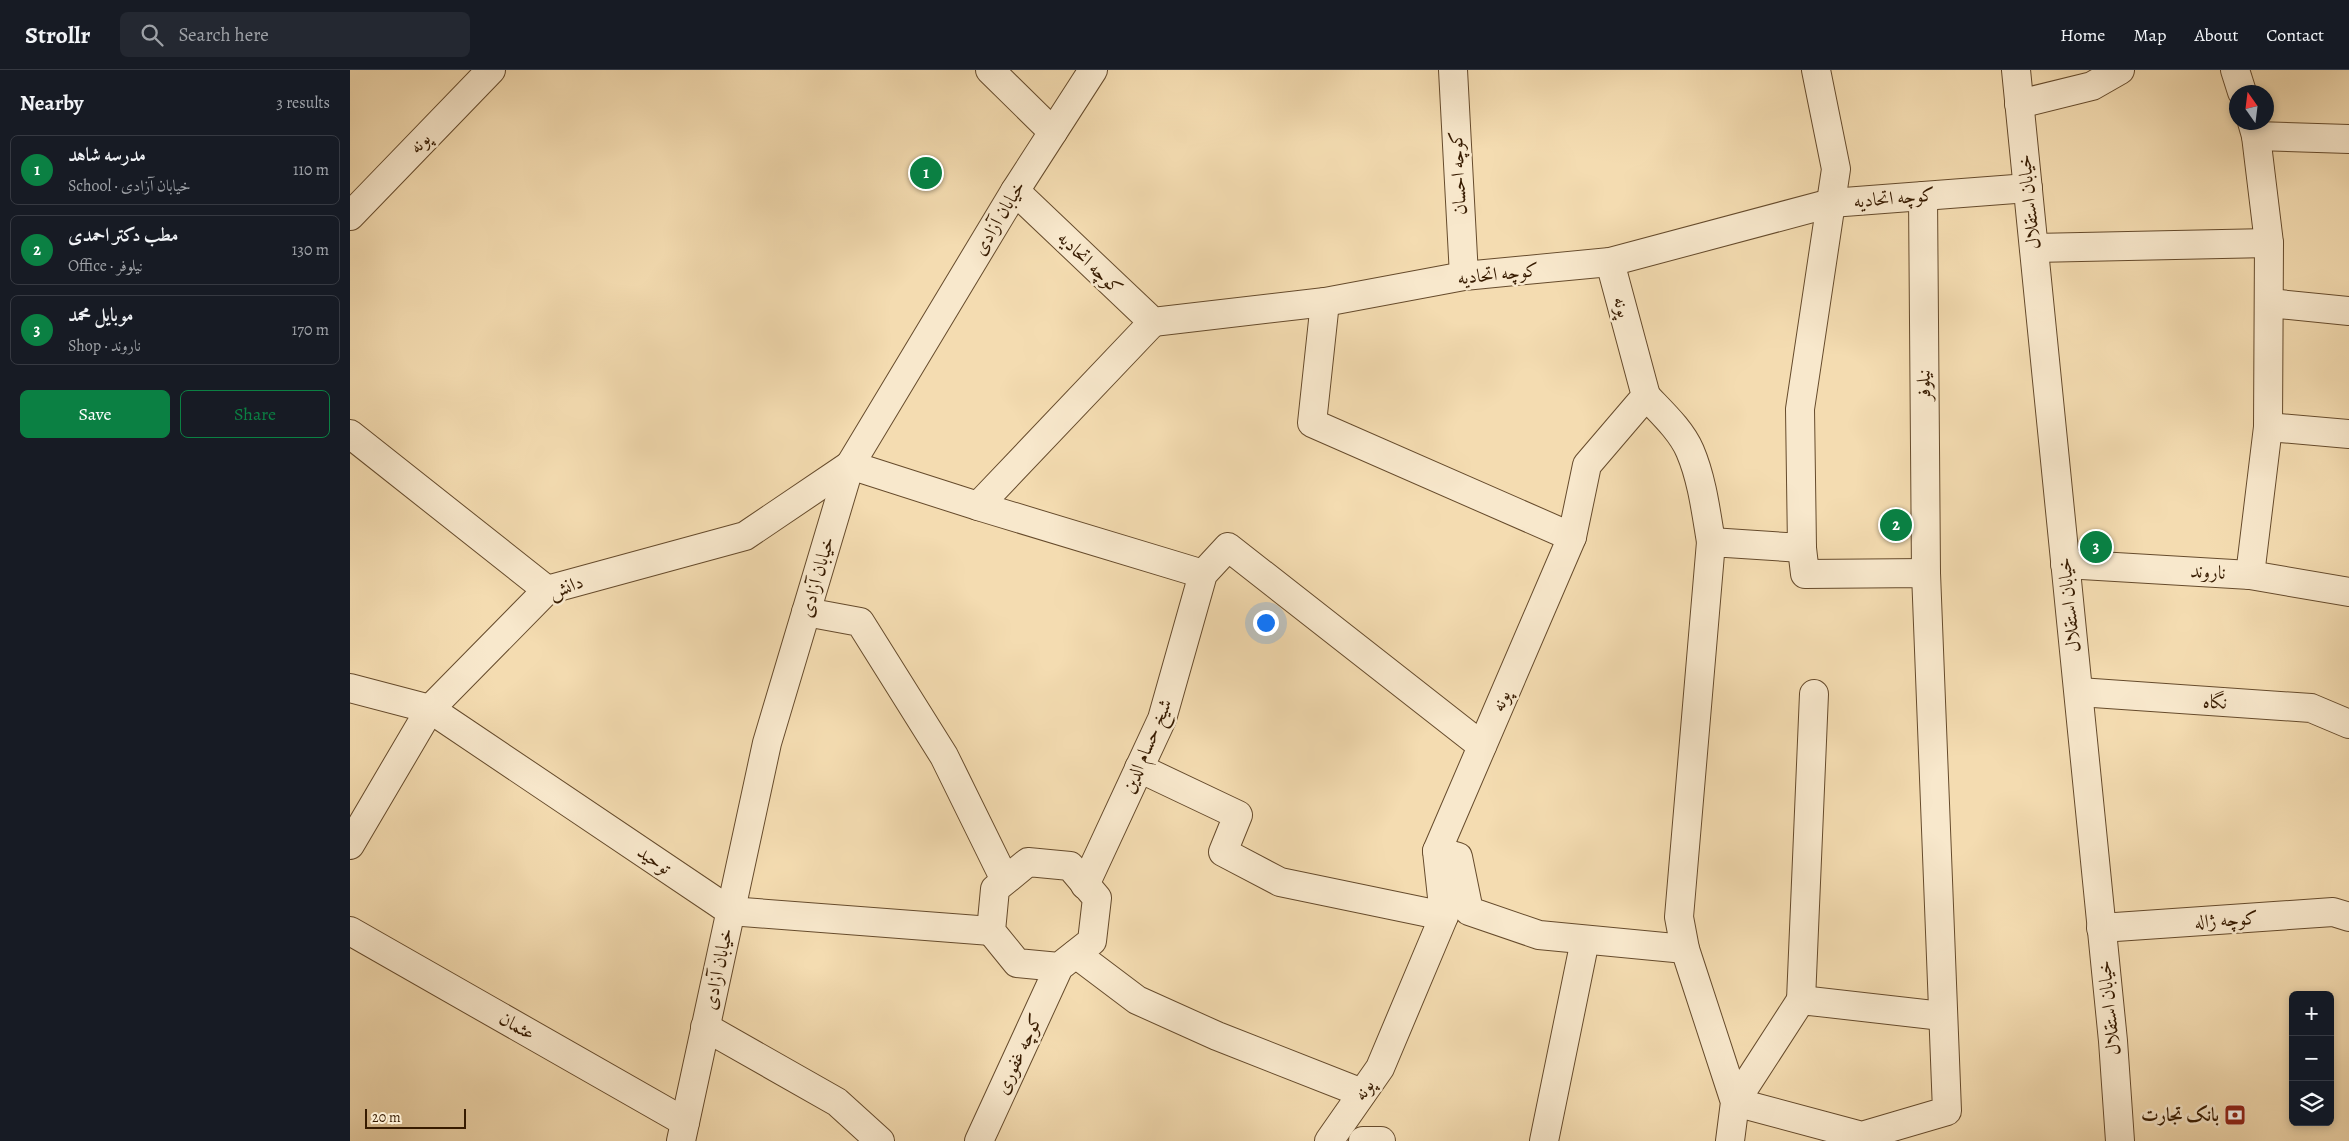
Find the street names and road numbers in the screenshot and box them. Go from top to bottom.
street label: پونه [403,125,438,160]
street label: کوچه احسان [1443,130,1473,216]
street label: خیابان استقلال [2011,153,2047,251]
street label: خیابان آزادی [967,176,1031,260]
street label: کوچه اتحادیه [1852,181,1936,215]
street label: کوچه اتحادیه [1052,225,1128,301]
street label: کوچه اتحادیه [1456,257,1540,291]
street label: پونه [1607,294,1638,322]
street label: نیلوفر [1911,369,1937,403]
street label: خیابان آزادی [793,534,841,620]
street label: خیابان استقلال [2051,556,2087,654]
street label: ناروند [2190,558,2226,586]
street label: دانش [545,569,587,605]
street label: پونه [1485,685,1518,716]
street label: نگاه [2202,688,2228,716]
street label: شیخ حسام الدین [1115,695,1182,799]
street label: توحید [632,839,677,881]
street label: کوچه ژاله [2193,905,2259,935]
street label: خیابان آزادی [697,926,739,1012]
street label: خیابان استقلال [2091,959,2127,1057]
street label: عثمان [494,1005,540,1047]
street label: کوچه غفوری [989,1009,1049,1099]
street label: پونه [1347,1073,1381,1106]

